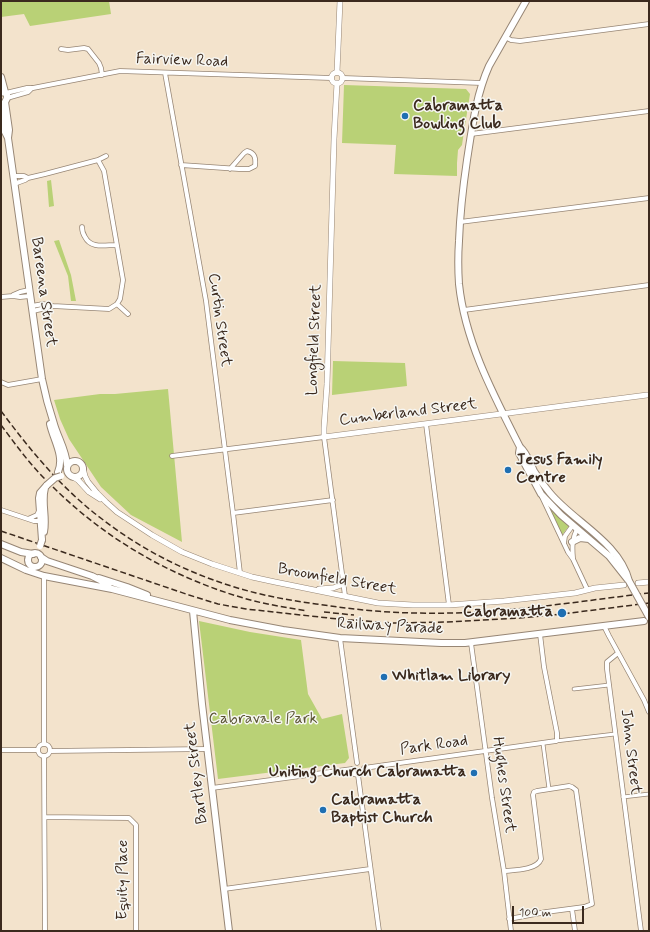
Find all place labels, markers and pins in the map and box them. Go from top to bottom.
place label: Cabramatta Bowling Club [413,97,503,135]
marker: Cabramatta Bowling Club [400,111,410,121]
place label: Jesus Family Centre [516,451,603,489]
marker: Jesus Family Centre [503,465,513,475]
place label: Cabramatta [463,603,553,623]
marker: Cabramatta [556,607,568,619]
place label: Whitlam Library [392,667,511,687]
marker: Whitlam Library [379,672,389,682]
place label: Uniting Church Cabramatta [269,763,466,783]
marker: Uniting Church Cabramatta [469,768,479,778]
place label: Cabramatta Baptist Church [331,791,433,829]
marker: Cabramatta Baptist Church [318,805,328,815]

